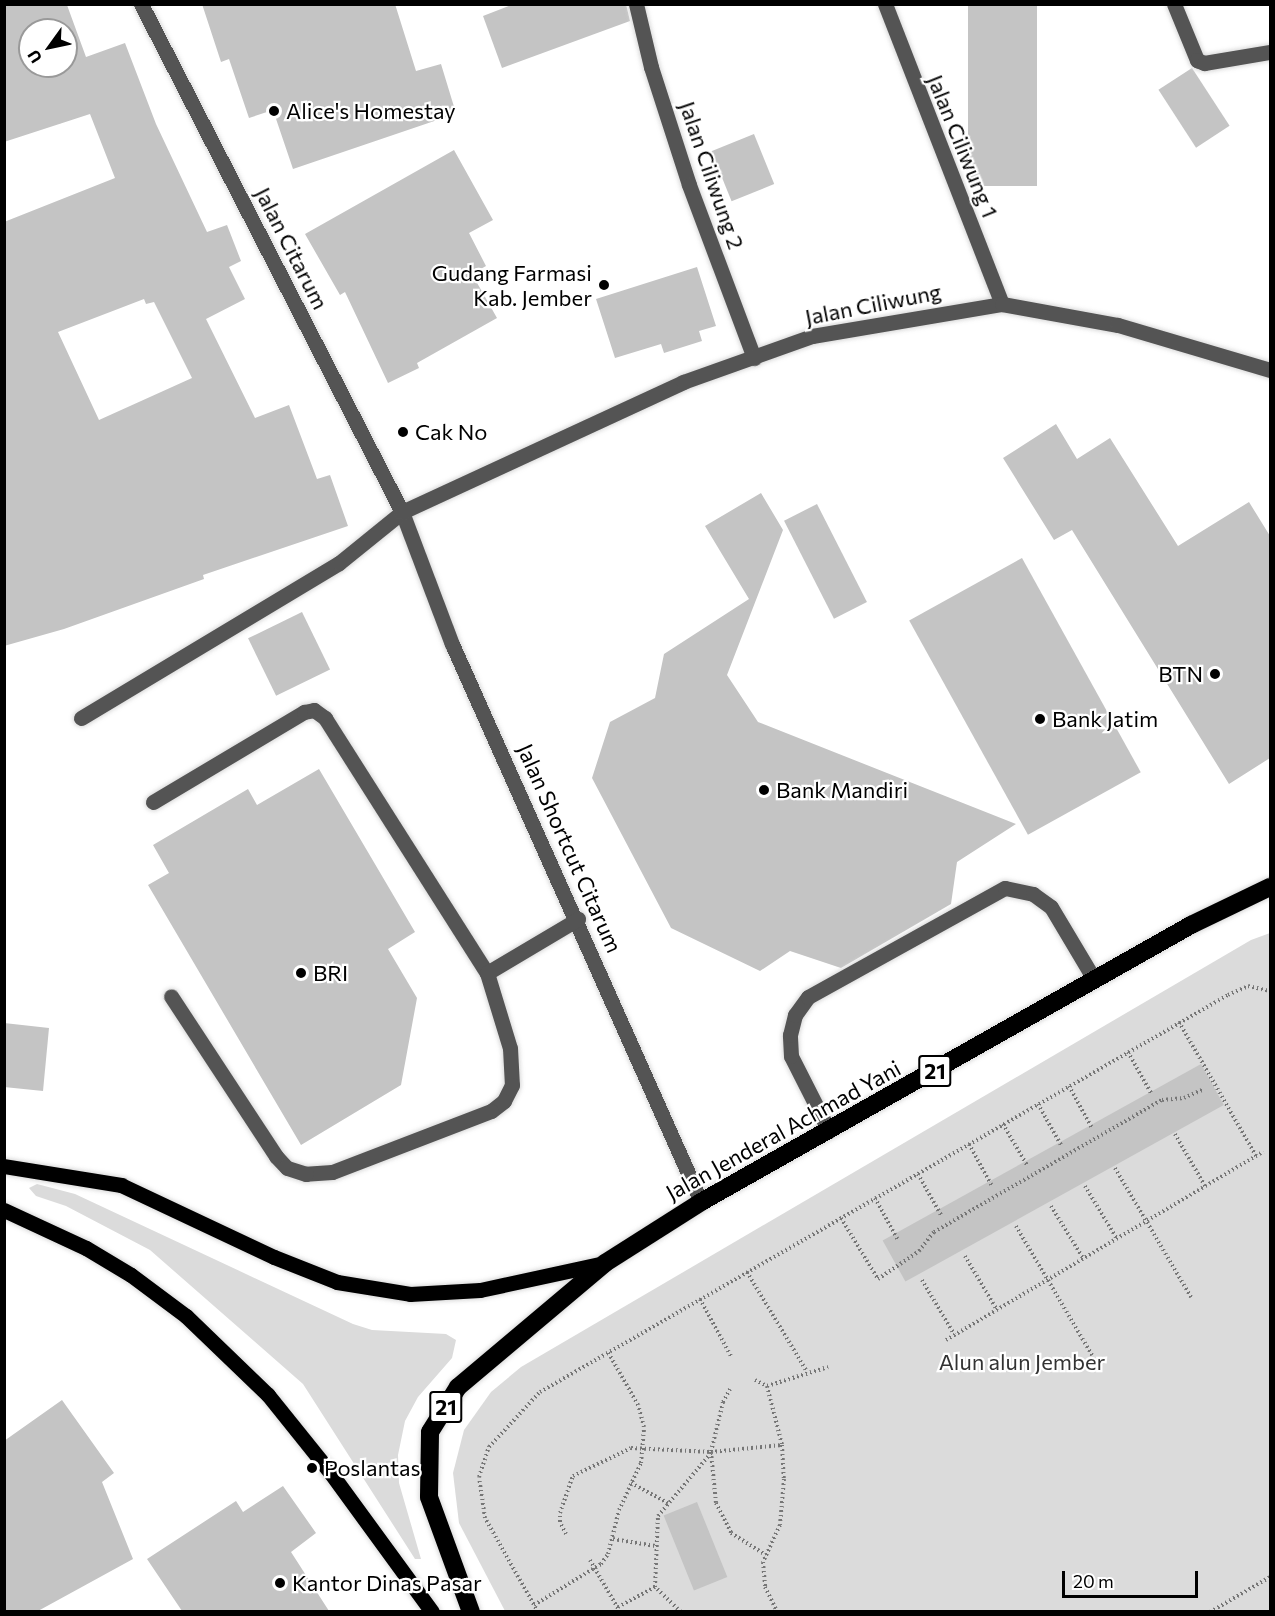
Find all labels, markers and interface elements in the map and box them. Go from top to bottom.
north arrow [18,18,78,78]
text: U [23,47,45,67]
street label: Jalan Ciliwung 1 [922,71,1004,221]
place label: Alice's Homestay [286,98,456,124]
street label: Jalan Ciliwung 2 [674,98,750,252]
marker: Alice's Homestay [267,104,281,118]
street label: Jalan Citarum [250,183,334,313]
place label: Gudang Farmasi Kab. Jember [432,259,592,310]
marker: Gudang Farmasi Kab. Jember [597,278,611,292]
street label: Jalan Ciliwung [803,278,943,330]
place label: Cak No [415,419,487,445]
marker: Cak No [396,425,410,439]
place label: BTN [1158,661,1203,687]
marker: BTN [1208,667,1222,681]
place label: Bank Jatim [1052,706,1158,732]
marker: Bank Jatim [1033,712,1047,726]
street label: Jalan Shortcut Citarum [512,739,628,957]
place label: Bank Mandiri [776,777,908,803]
marker: Bank Mandiri [757,783,771,797]
place label: BRI [313,960,348,986]
marker: BRI [294,966,308,980]
road number: 21 [917,1053,953,1089]
street label: Jalan Jenderal Achmad Yani [661,1054,905,1206]
park label: Alun alun Jember [939,1349,1105,1375]
road number: 21 [428,1389,464,1425]
place label: Poslantas [324,1455,421,1481]
marker: Poslantas [305,1461,319,1475]
scale bar [1065,1559,1202,1597]
place label: Kantor Dinas Pasar [292,1570,482,1596]
text: 20 m [1073,1570,1114,1592]
marker: Kantor Dinas Pasar [273,1576,287,1590]

